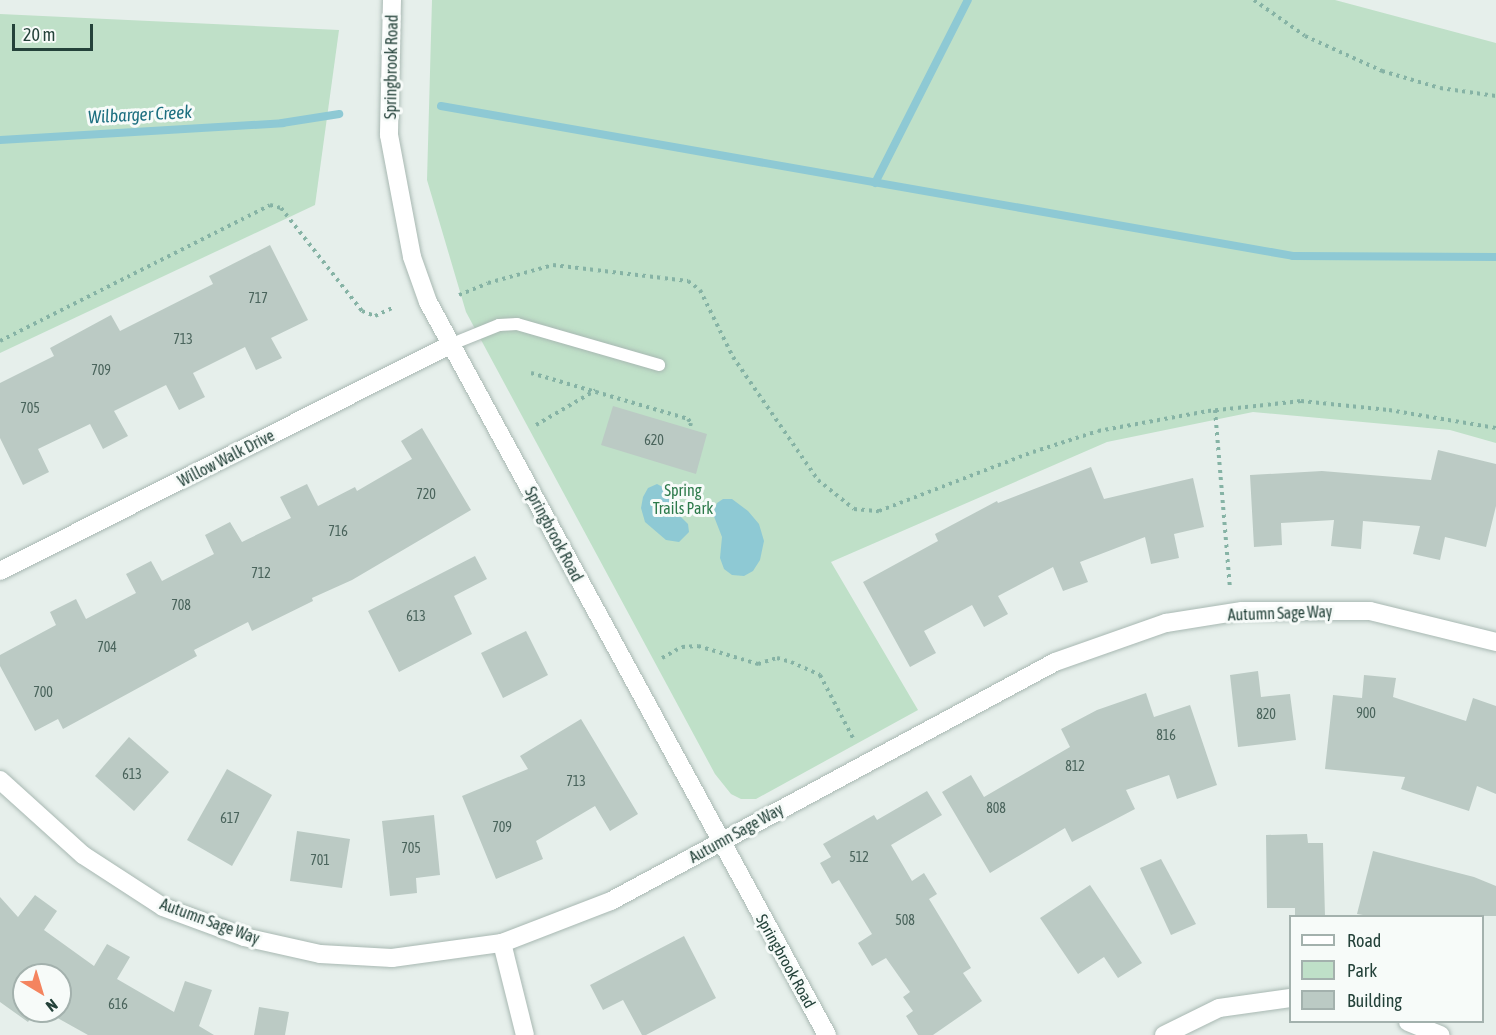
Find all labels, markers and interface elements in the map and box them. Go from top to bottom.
scale bar [15,12,96,50]
street label: Springbrook Road [380,15,402,119]
text: 20 m [23,24,55,45]
water label: Wilbarger Creek [87,101,193,129]
house number: 717 [248,290,268,306]
house number: 713 [173,331,193,347]
house number: 709 [91,362,111,378]
house number: 705 [20,400,40,416]
street label: Willow Walk Drive [175,425,277,491]
house number: 620 [644,432,664,448]
park label: Spring Trails Park [653,480,713,518]
street label: Springbrook Road [521,483,587,585]
house number: 720 [416,486,436,502]
house number: 716 [328,523,348,539]
house number: 712 [251,565,271,581]
house number: 708 [171,597,191,613]
street label: Autumn Sage Way [1227,602,1333,624]
house number: 613 [406,608,426,624]
house number: 704 [97,639,117,655]
house number: 700 [33,684,53,700]
house number: 900 [1356,705,1376,721]
house number: 820 [1256,706,1276,722]
house number: 816 [1156,727,1176,743]
house number: 812 [1065,758,1085,774]
house number: 613 [122,766,142,782]
house number: 713 [566,773,586,789]
street label: Autumn Sage Way [686,799,786,867]
house number: 808 [986,800,1006,816]
house number: 617 [220,810,240,826]
house number: 709 [492,819,512,835]
house number: 705 [401,840,421,856]
house number: 512 [849,849,869,865]
house number: 701 [310,852,330,868]
street label: Autumn Sage Way [158,894,262,948]
street label: Springbrook Road [752,911,820,1011]
house number: 508 [895,912,915,928]
legend [1289,915,1484,1023]
text: Road [1347,930,1381,951]
text: Park [1347,960,1377,981]
north arrow [12,963,72,1023]
text: Building [1347,990,1402,1011]
text: N [43,996,61,1016]
house number: 616 [108,996,128,1012]

